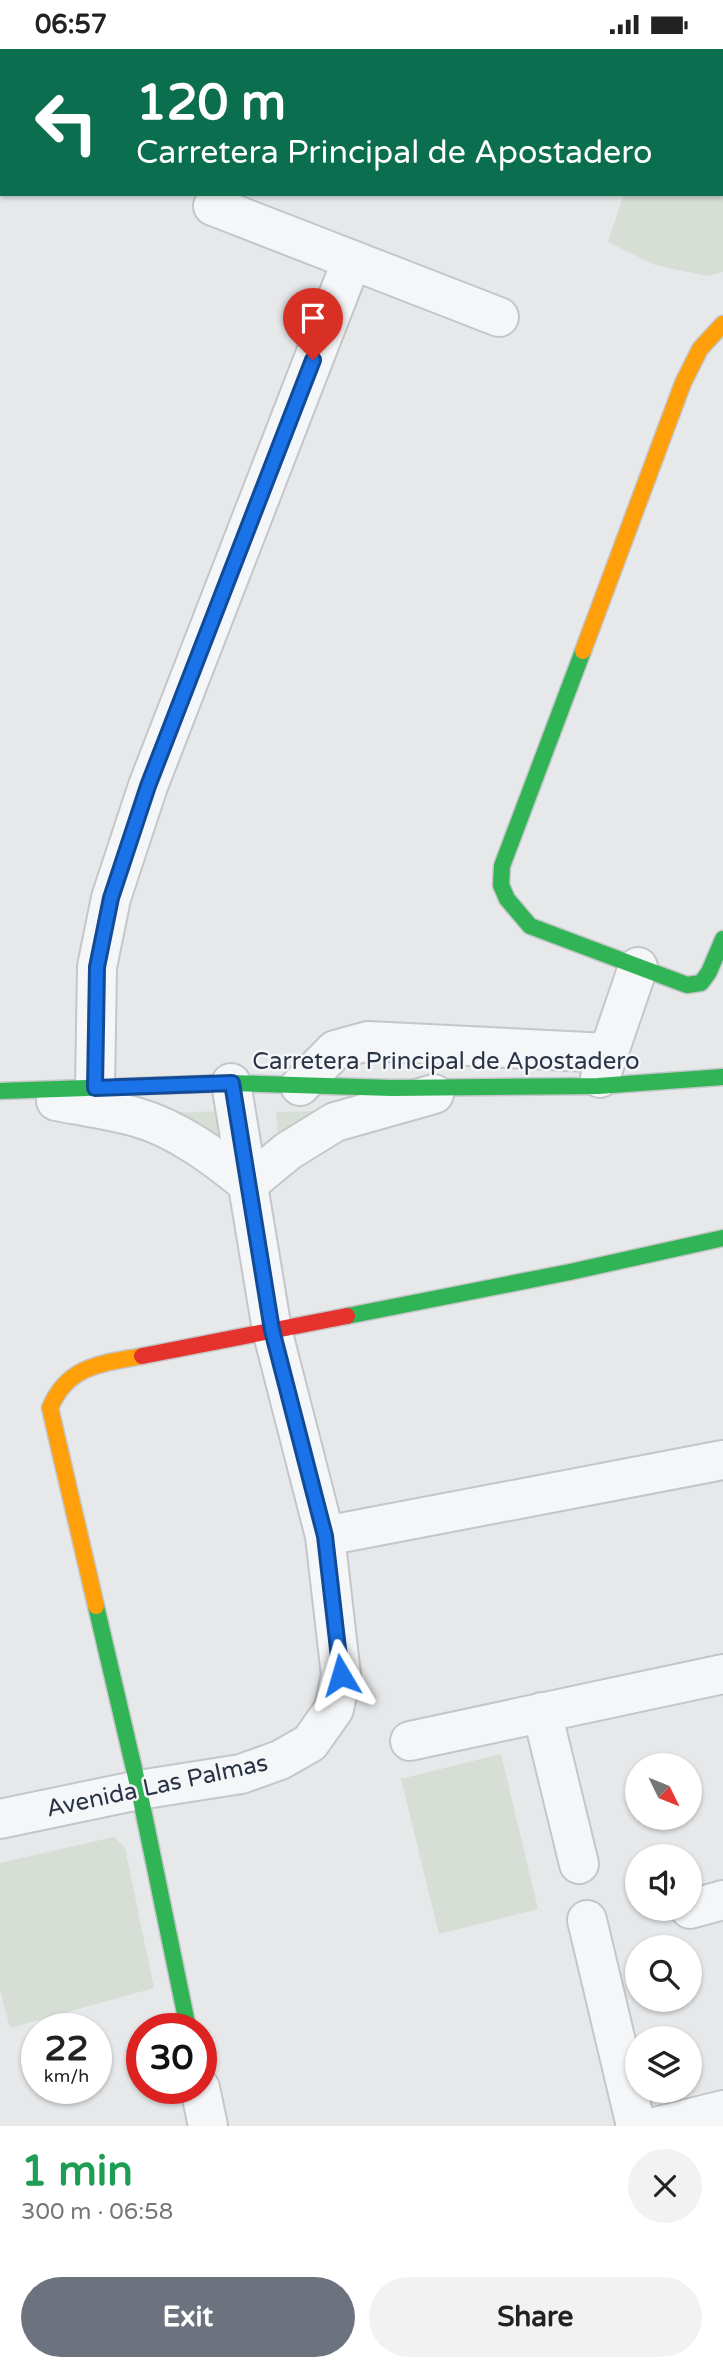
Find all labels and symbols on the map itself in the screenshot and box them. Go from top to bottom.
pin [283,288,343,360]
street label: Carretera Principal de Apostadero [252,1047,640,1076]
position arrow [304,1638,378,1712]
street label: Avenida Las Palmas [44,1748,270,1824]
north arrow [625,1753,702,1831]
speed limit sign: 30 [126,2013,217,2104]

